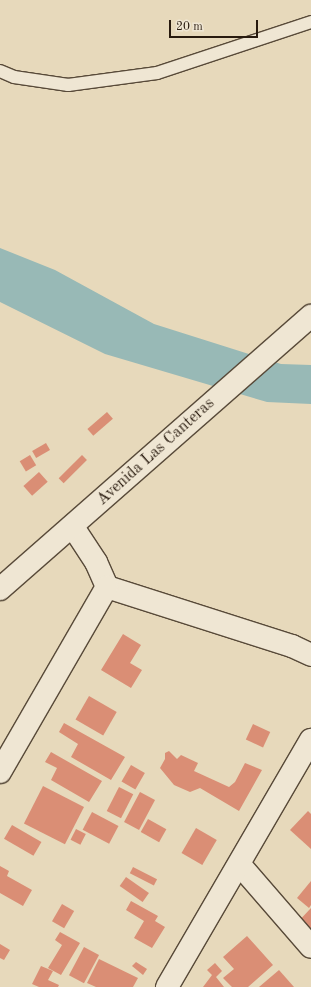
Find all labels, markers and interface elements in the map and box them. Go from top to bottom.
scale bar [171,12,260,38]
text: 20 m [176,21,203,33]
street label: Avenida Las Canteras [93,394,219,510]

